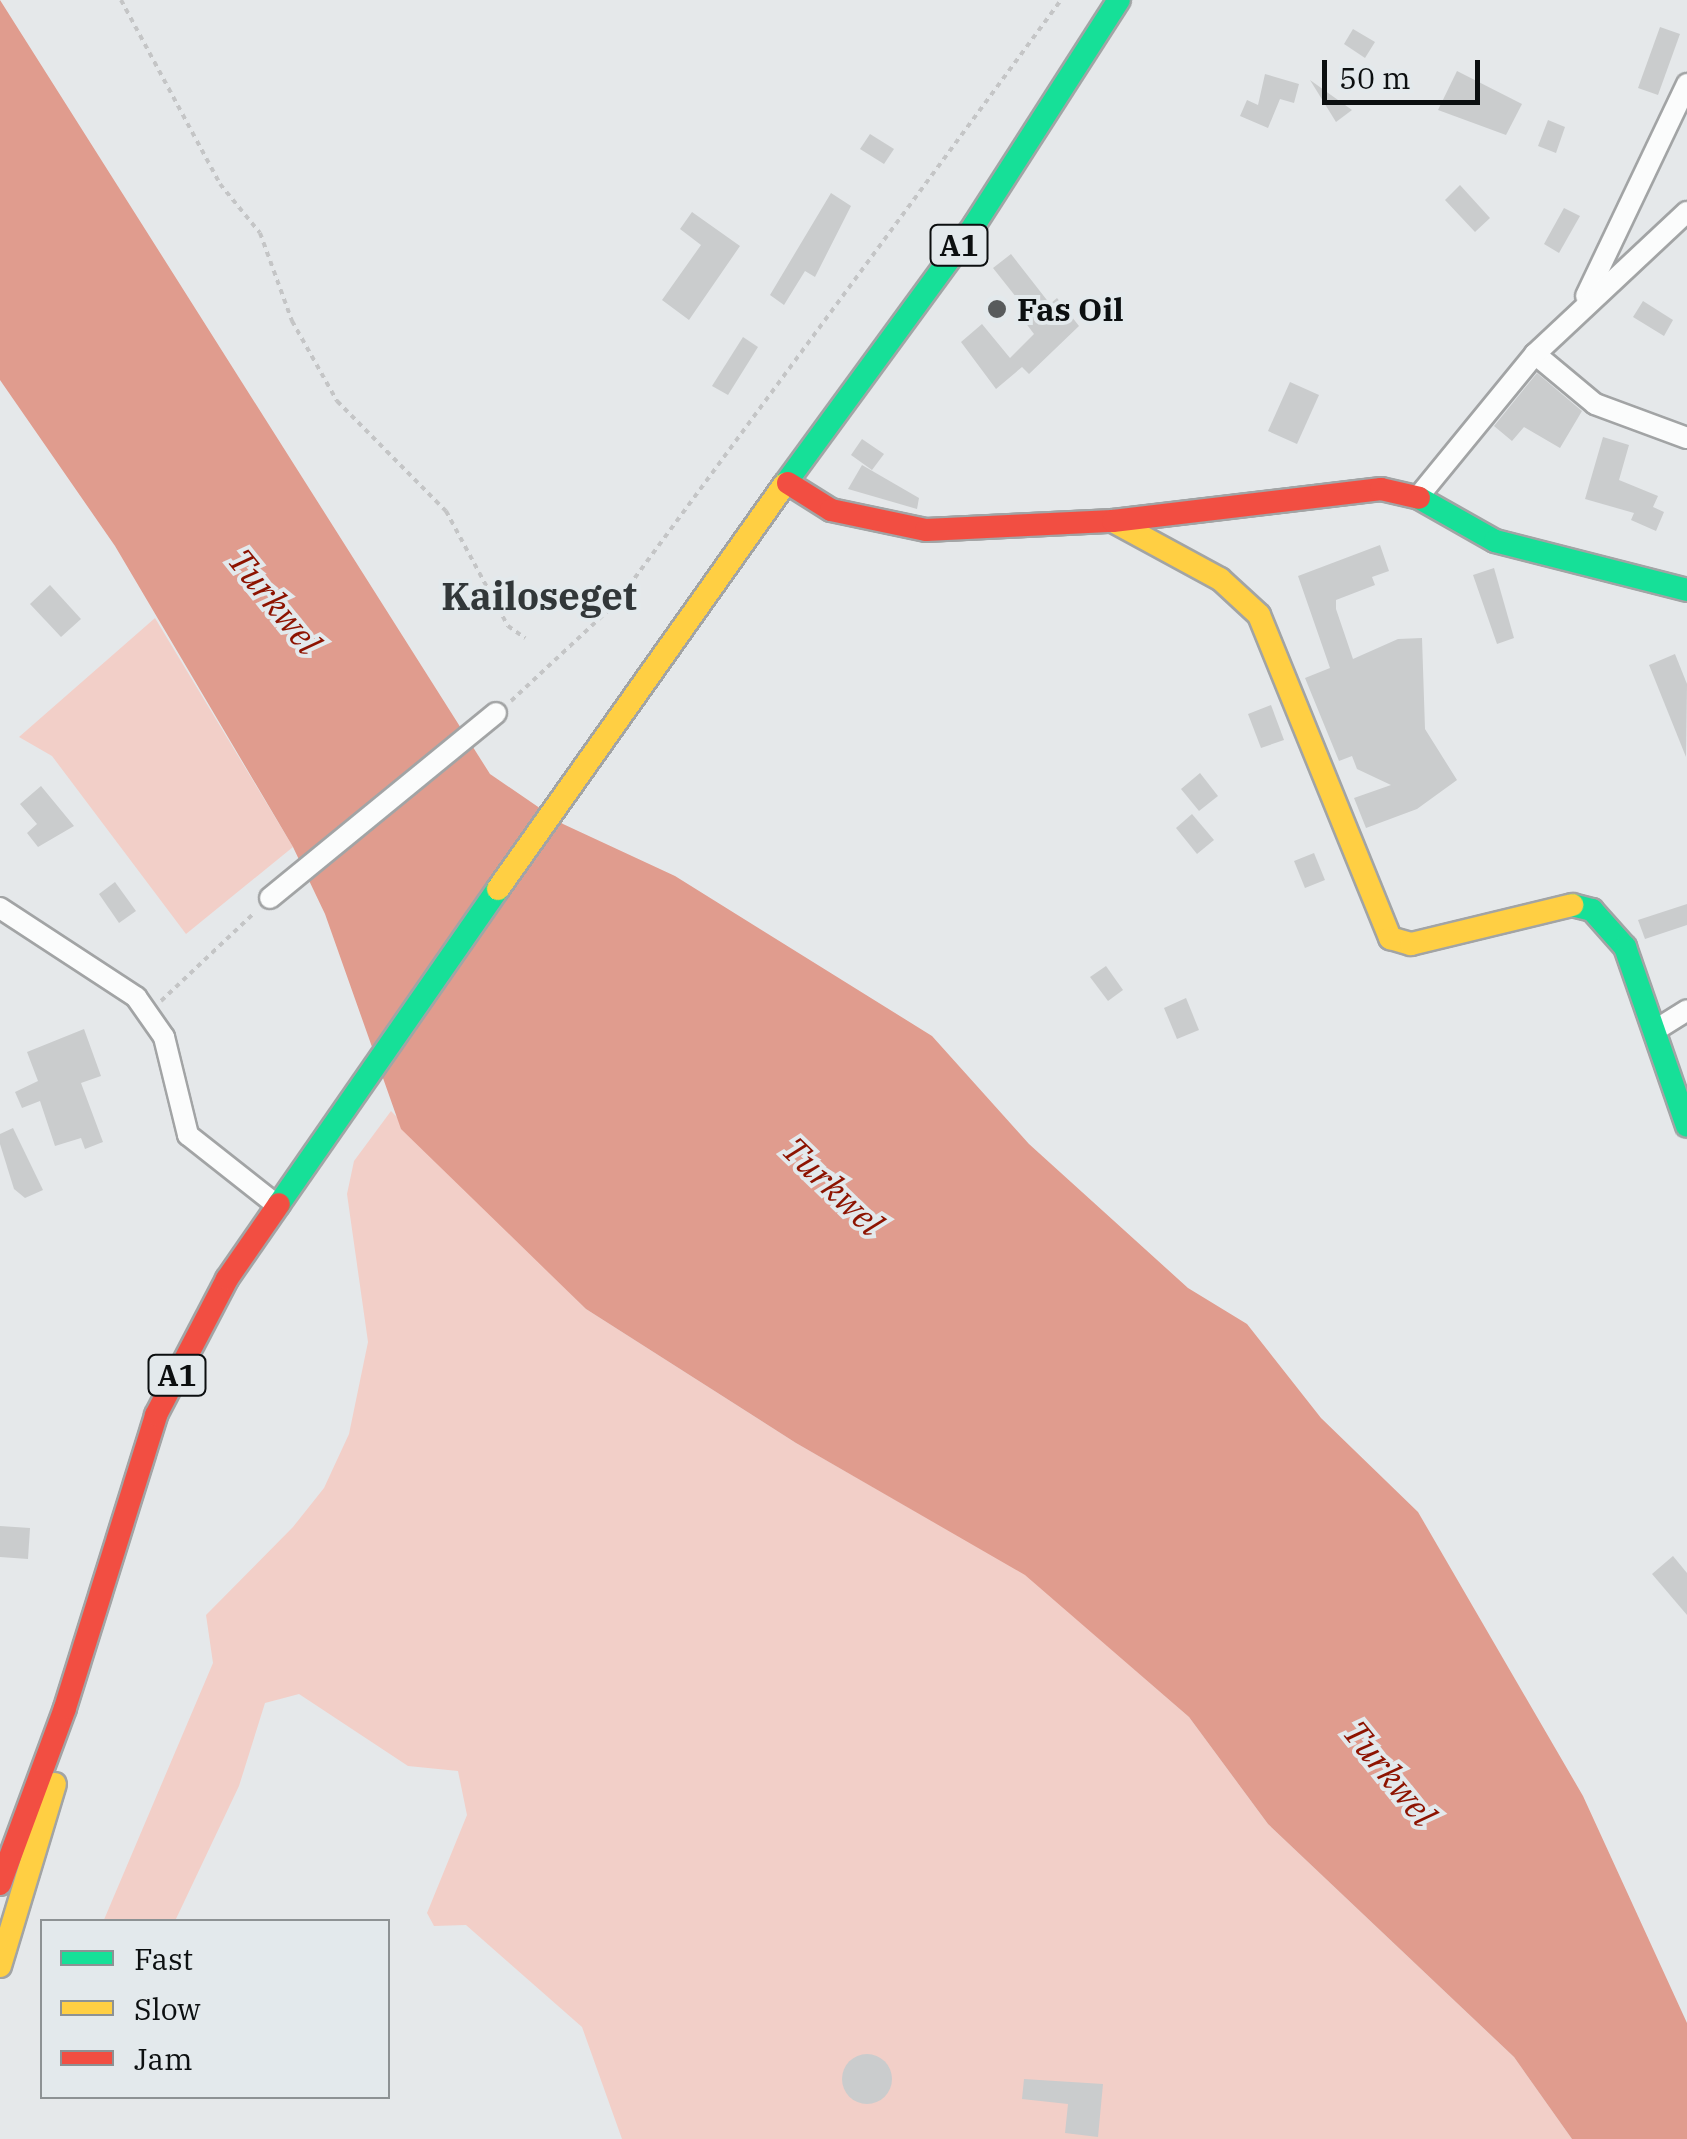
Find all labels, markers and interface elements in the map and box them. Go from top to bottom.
scale bar [1327,40,1484,102]
text: 50 m [1339,58,1411,97]
road number: A1 [929,220,989,270]
place label: Fas Oil [1017,290,1124,328]
marker: Fas Oil [986,298,1008,320]
water label: Turkwel [220,540,330,662]
district label: Kailoseget [441,573,637,619]
water label: Turkwel [774,1128,892,1244]
road number: A1 [147,1350,207,1400]
water label: Turkwel [1335,1712,1445,1834]
legend [40,1919,390,2099]
text: Fast [134,1939,193,1978]
text: Slow [134,1989,201,2028]
text: Jam [134,2039,193,2078]

